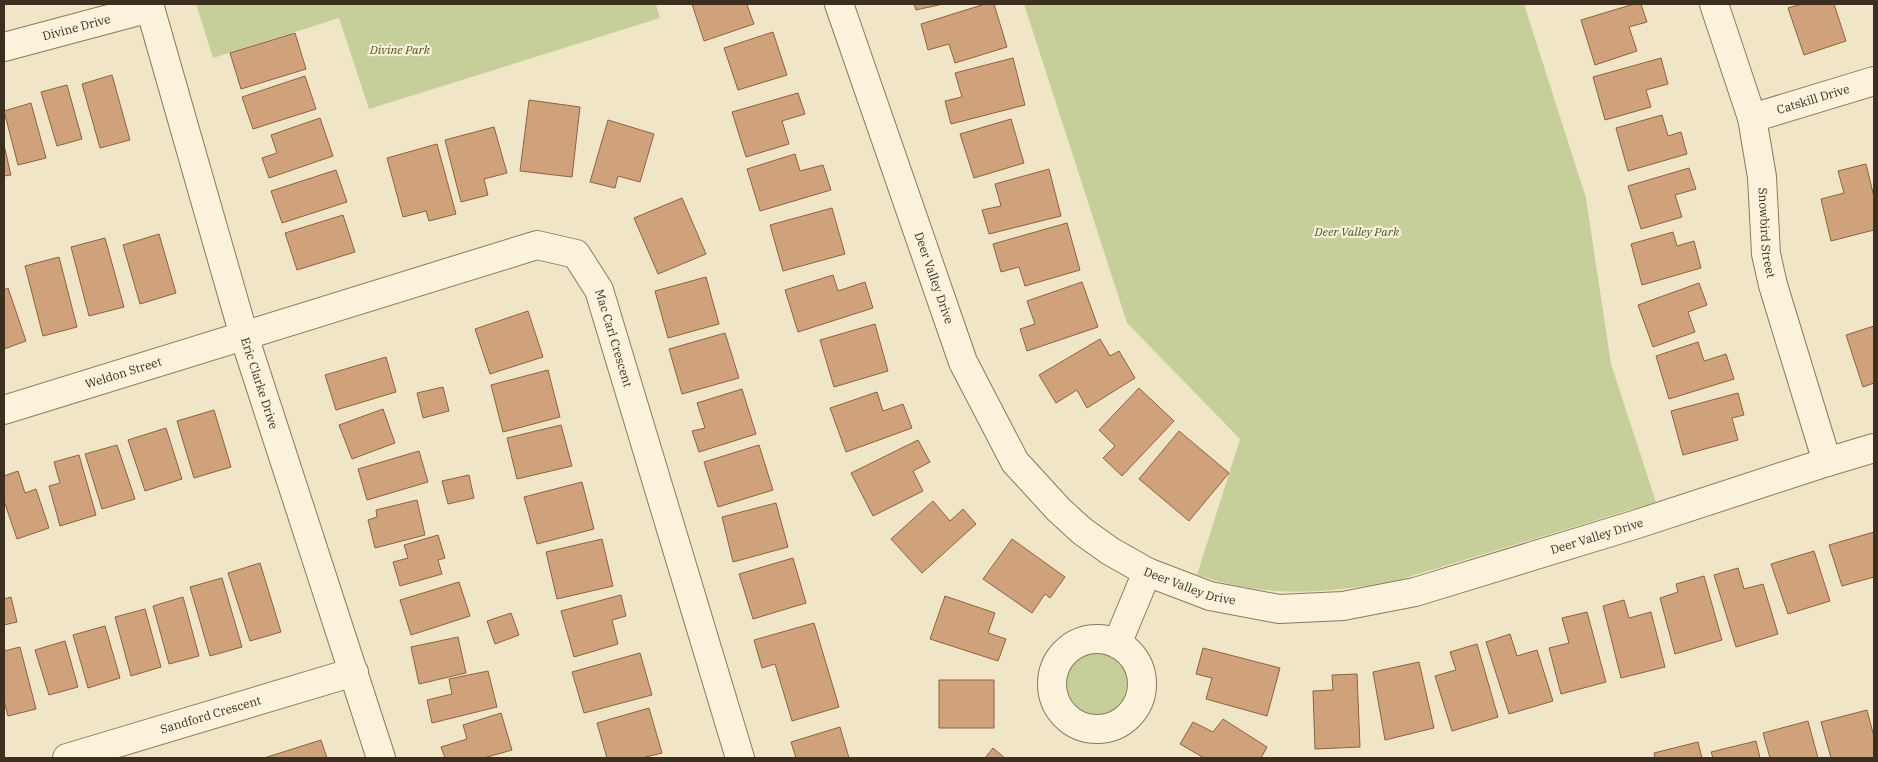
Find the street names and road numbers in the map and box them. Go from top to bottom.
street label: Divine Drive [41,11,112,43]
street label: Catskill Drive [1775,81,1851,117]
street label: Snowbird Street [1756,187,1779,279]
street label: Deer Valley Drive [912,230,957,326]
street label: Mac Carl Crescent [592,287,636,389]
street label: Eric Clarke Drive [238,335,282,431]
street label: Weldon Street [83,354,163,391]
street label: Deer Valley Drive [1548,514,1645,557]
street label: Deer Valley Drive [1142,563,1237,608]
street label: Sandford Crescent [158,692,263,737]

